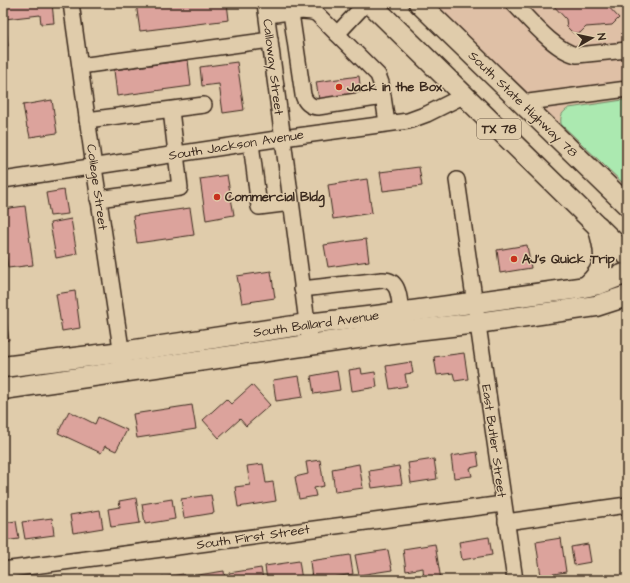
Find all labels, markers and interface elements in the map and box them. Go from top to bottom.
street label: Calloway Street [257,18,288,117]
north arrow [572,18,612,58]
text: N [593,32,609,41]
street label: South State Highway 78 [464,47,582,162]
place label: Jack in the Box [346,78,443,96]
marker: Jack in the Box [334,82,344,92]
road number: TX 78 [477,119,521,139]
street label: South Jackson Avenue [167,125,305,165]
street label: College Street [81,143,112,232]
place label: Commercial Bldg [225,188,325,208]
marker: Commercial Bldg [212,192,222,202]
place label: AJ's Quick Trip [522,250,616,269]
marker: AJ's Quick Trip [509,254,519,264]
street label: South Ballard Avenue [252,306,380,342]
street label: East Butler Street [477,383,511,499]
street label: South First Street [195,520,312,554]

